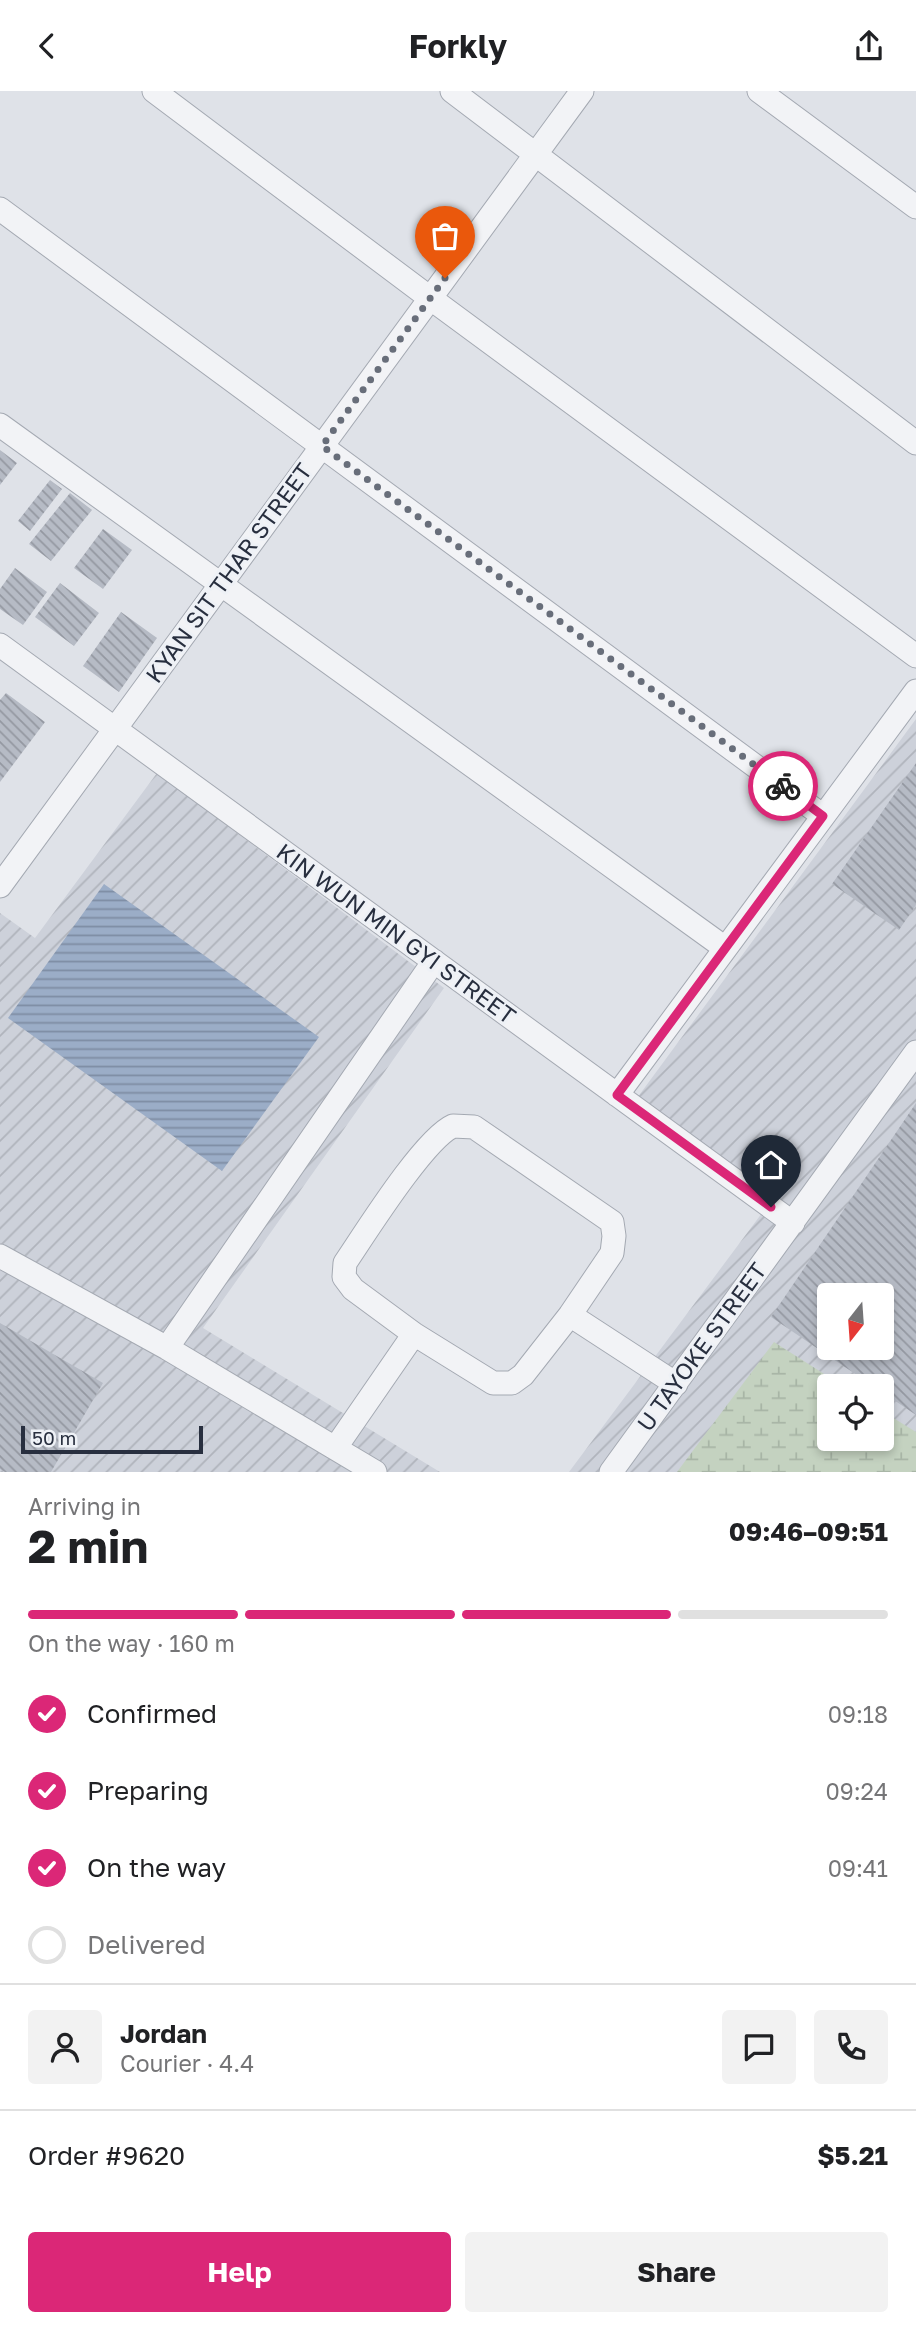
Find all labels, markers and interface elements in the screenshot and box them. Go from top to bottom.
icon: back [28,27,66,65]
text: Forkly [409,27,507,65]
icon: share [850,27,888,65]
pin [415,206,475,278]
icon: bag [426,217,464,255]
street label: KYAN SIT THAR STREET [139,457,317,688]
courier [748,751,818,821]
icon: bike [764,767,802,805]
street label: KIN WUN MIN GYI STREET [272,837,522,1029]
pin [741,1135,801,1207]
icon: home [752,1146,790,1184]
street label: U TAYOKE STREET [631,1257,772,1436]
north arrow [817,1283,894,1360]
map controls [817,1283,894,1451]
button: locate [817,1374,894,1451]
scale bar [21,1423,203,1455]
text: 50 m [32,1426,76,1449]
text: Arriving in [28,1492,141,1520]
text: 09:46–09:51 [729,1516,888,1547]
text: 2 min [28,1518,148,1573]
text: On the way · 160 m [28,1629,235,1657]
icon: check [28,1695,66,1733]
text: Confirmed [87,1698,217,1729]
text: 09:18 [828,1700,888,1728]
icon: check [28,1772,66,1810]
text: Preparing [87,1775,209,1806]
text: 09:24 [826,1777,888,1805]
icon: check [28,1849,66,1887]
text: On the way [87,1852,226,1883]
text: 09:41 [828,1854,888,1882]
text: Delivered [87,1929,206,1960]
button: person [28,2010,102,2084]
button: chat [722,2010,796,2084]
button: phone [814,2010,888,2084]
text: Jordan [120,2018,207,2049]
text: Courier · 4.4 [120,2049,254,2077]
text: Order #9620 [28,2140,185,2171]
text: $5.21 [817,2140,888,2171]
button: Help [28,2232,451,2312]
button: Share [465,2232,888,2312]

